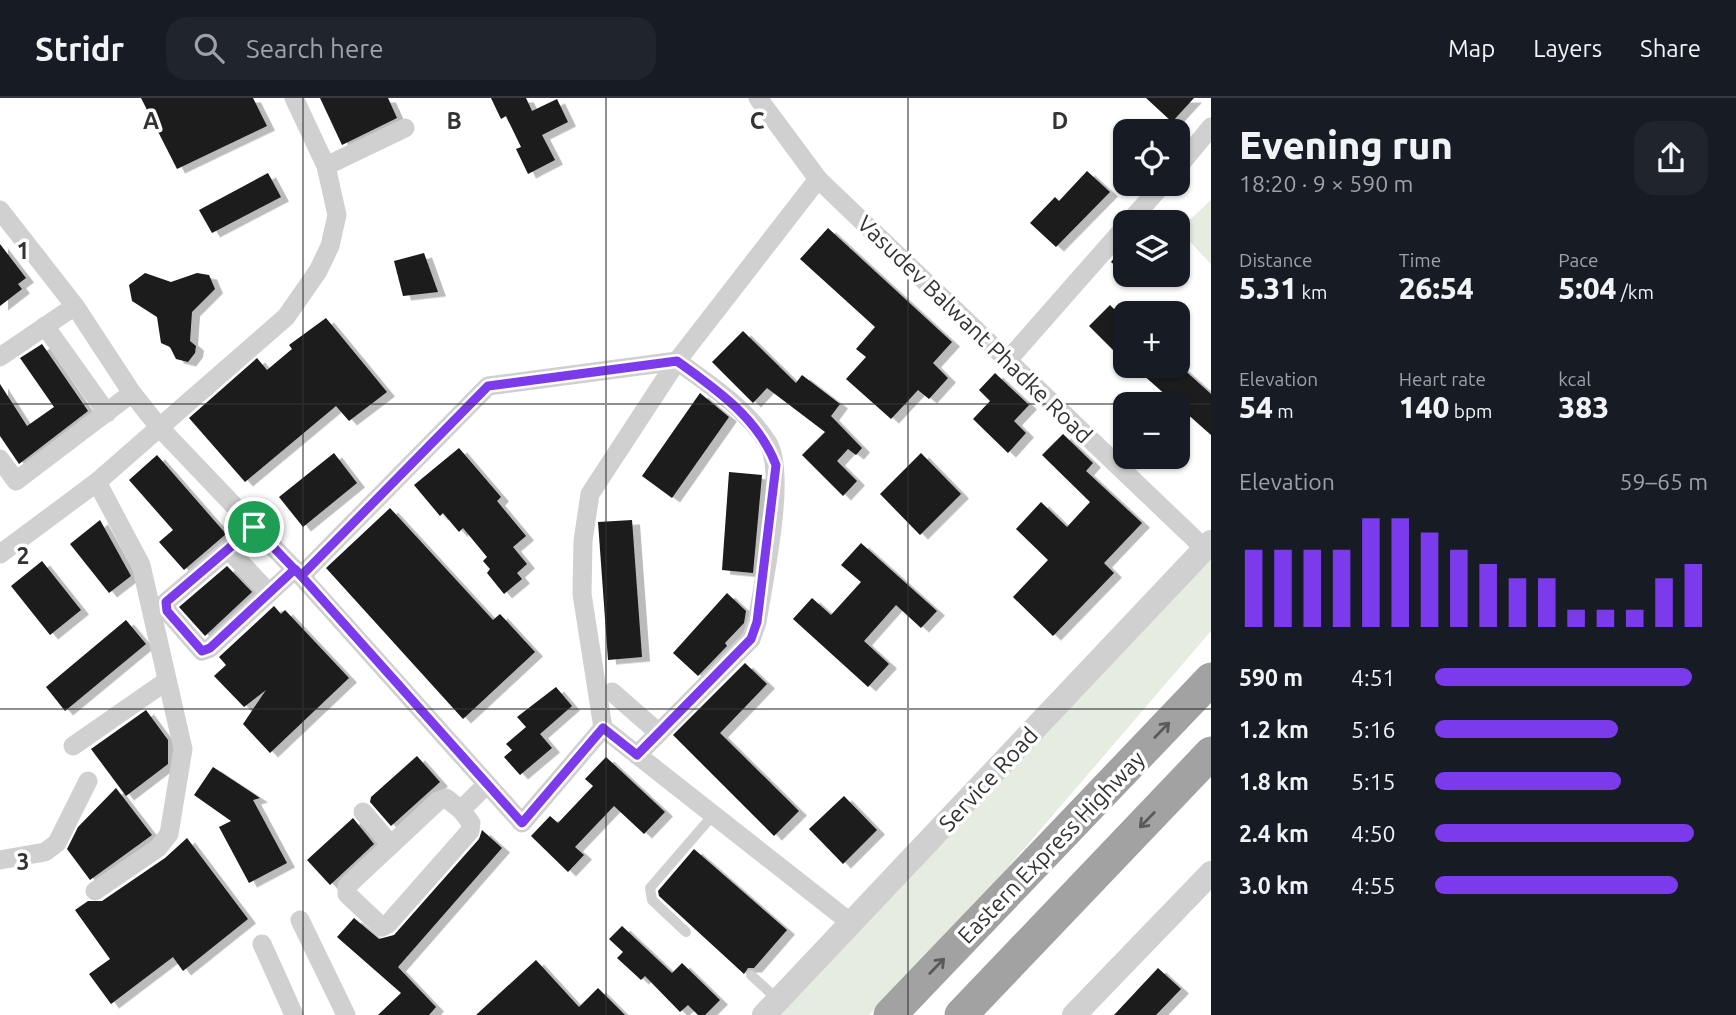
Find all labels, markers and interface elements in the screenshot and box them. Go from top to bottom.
search box [166,17,656,80]
icon: search [190,29,228,67]
text: Stridr [35,30,124,67]
text: Search here [246,34,383,63]
text: Map [1448,35,1495,62]
text: Layers [1533,35,1602,62]
text: Share [1640,35,1701,62]
text: A [143,108,159,133]
text: B [446,108,462,133]
text: C [750,108,765,133]
text: D [1052,108,1068,133]
map controls [1113,119,1190,469]
button: locate [1113,119,1190,196]
button: share [1634,121,1708,195]
text: Evening run [1239,124,1453,166]
text: 18:20 · 9 × 590 m [1239,171,1413,196]
street label: Vasudev Balwant Phadke Road [853,210,1097,448]
button: layers [1113,210,1190,287]
text: 1 [17,238,29,263]
text: Distance [1239,249,1313,271]
text: Time [1399,249,1441,271]
text: Pace [1558,249,1599,271]
text: 5.31 [1239,271,1297,305]
text: 26:54 [1399,271,1474,305]
text: 5:04 [1558,271,1616,305]
text: km [1297,281,1327,303]
text: /km [1616,281,1654,303]
button: + [1113,301,1190,378]
text: Elevation [1239,368,1318,390]
text: Heart rate [1399,368,1486,390]
text: kcal [1558,368,1591,390]
text: 54 [1239,390,1273,424]
text: 140 [1399,390,1449,424]
text: 383 [1558,390,1609,424]
button: − [1113,392,1190,469]
text: m [1273,400,1294,422]
text: bpm [1449,400,1492,422]
text: Elevation [1239,469,1335,494]
text: 59–65 m [1620,469,1708,494]
pin [224,497,284,557]
icon: arrive [235,508,273,546]
text: 2 [17,543,29,568]
text: 590 m [1239,665,1303,690]
text: 4:51 [1351,665,1396,690]
text: 1.2 km [1239,717,1309,742]
text: 5:16 [1351,717,1396,742]
street label: Service Road [934,722,1042,836]
one-way arrow [1154,722,1171,739]
street label: Eastern Express Highway [953,746,1149,948]
text: 1.8 km [1239,769,1309,794]
text: 5:15 [1351,769,1396,794]
one-way arrow [1138,811,1155,828]
text: 2.4 km [1239,821,1309,846]
text: 4:50 [1351,821,1396,846]
text: 3 [17,849,29,874]
text: 3.0 km [1239,873,1309,898]
text: 4:55 [1351,873,1396,898]
one-way arrow [929,958,946,975]

